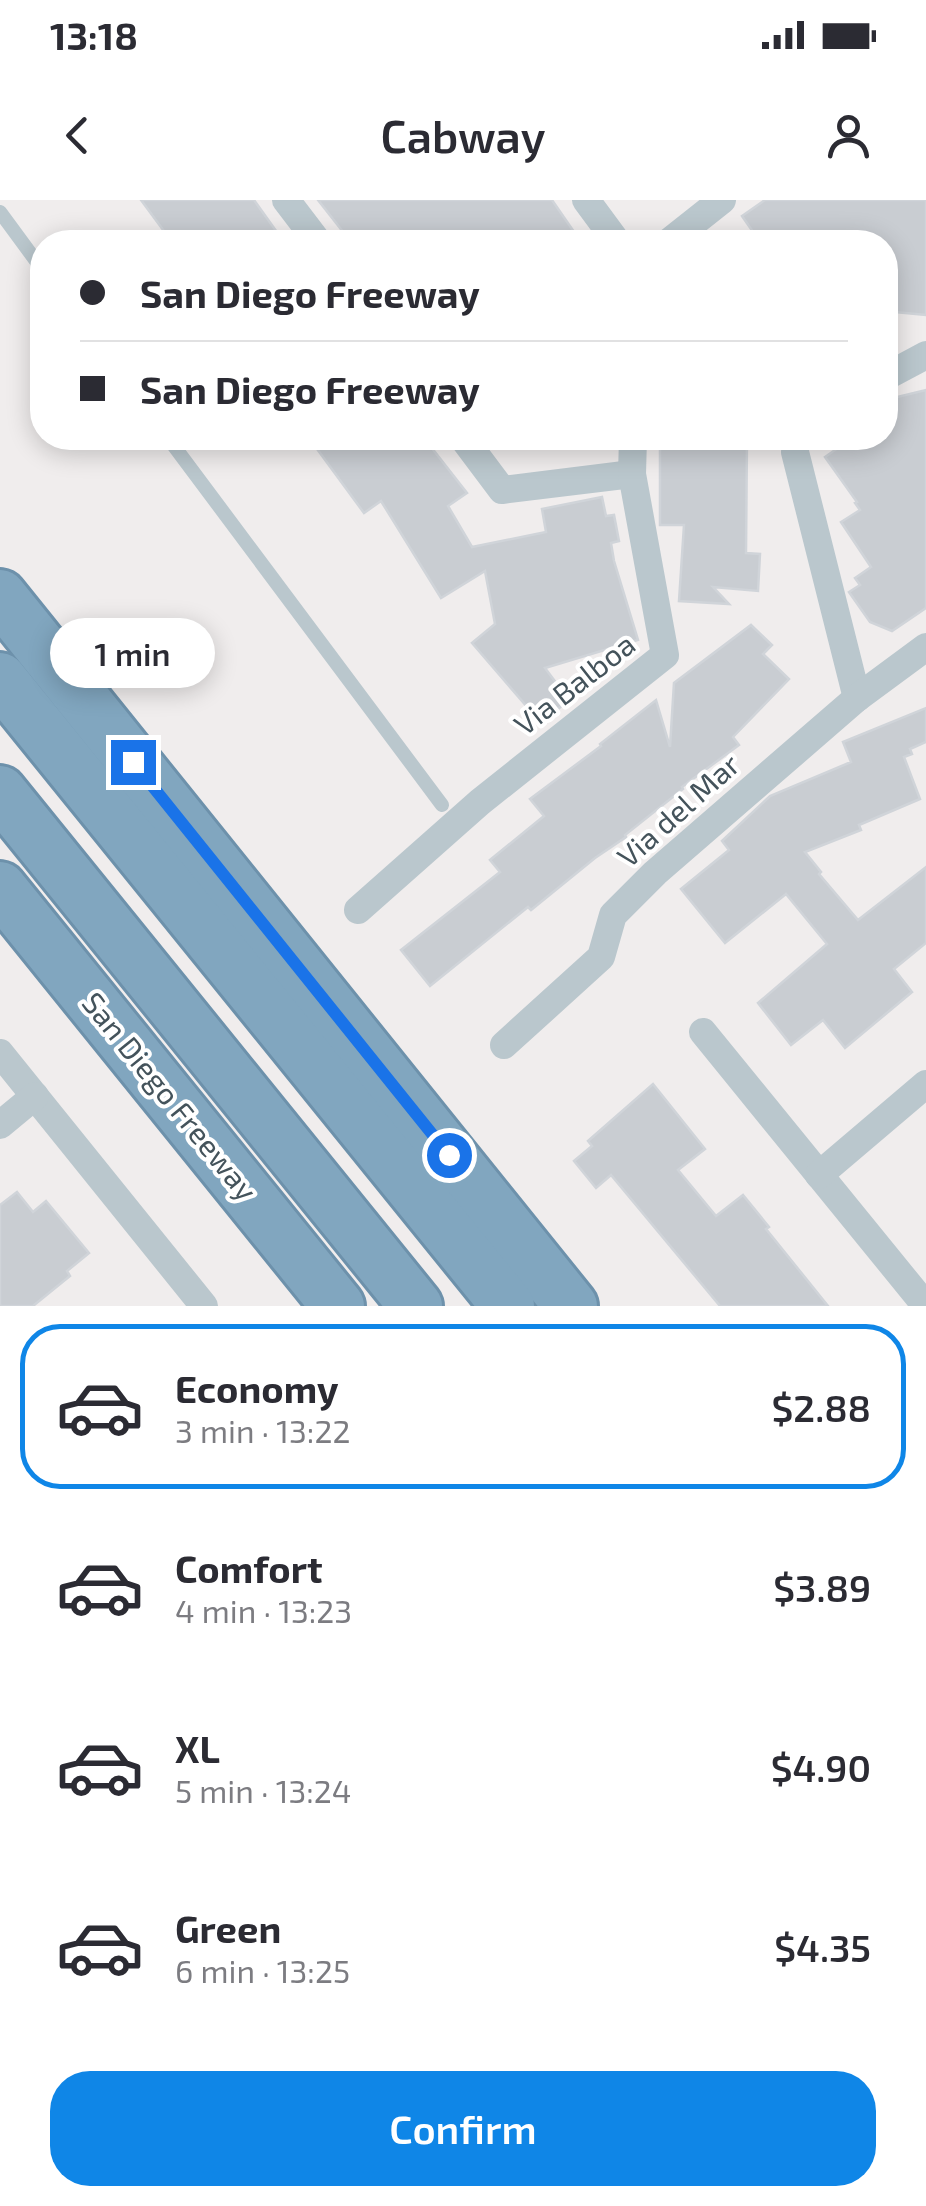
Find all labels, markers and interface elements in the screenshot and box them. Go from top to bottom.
text: 13:18 [50,12,138,58]
icon: back [50,108,105,163]
text: Cabway [381,108,545,162]
icon: person [821,108,876,163]
text: San Diego Freeway [140,270,480,316]
text: San Diego Freeway [140,366,480,412]
callout: 1 min [51,617,216,687]
street label: Via Balboa [506,625,641,742]
text: 1 min [95,634,170,672]
route end [111,740,156,785]
street label: Via del Mar [609,745,746,874]
street label: San Diego Freeway [75,984,266,1207]
route start [427,1133,472,1178]
icon: car [55,1362,145,1452]
text: Economy [175,1365,339,1411]
text: $2.88 [772,1384,871,1430]
text: 3 min · 13:22 [175,1411,350,1449]
icon: car [55,1542,145,1632]
text: Comfort [175,1545,323,1591]
text: $3.89 [773,1564,871,1610]
text: 4 min · 13:23 [175,1591,352,1629]
icon: car [55,1722,145,1812]
text: XL [175,1725,220,1771]
text: $4.90 [771,1744,871,1790]
text: 5 min · 13:24 [175,1771,351,1809]
icon: car [55,1902,145,1992]
text: Green [175,1905,281,1951]
text: $4.35 [774,1924,871,1970]
text: 6 min · 13:25 [175,1951,350,1989]
button: Confirm [50,2071,876,2186]

